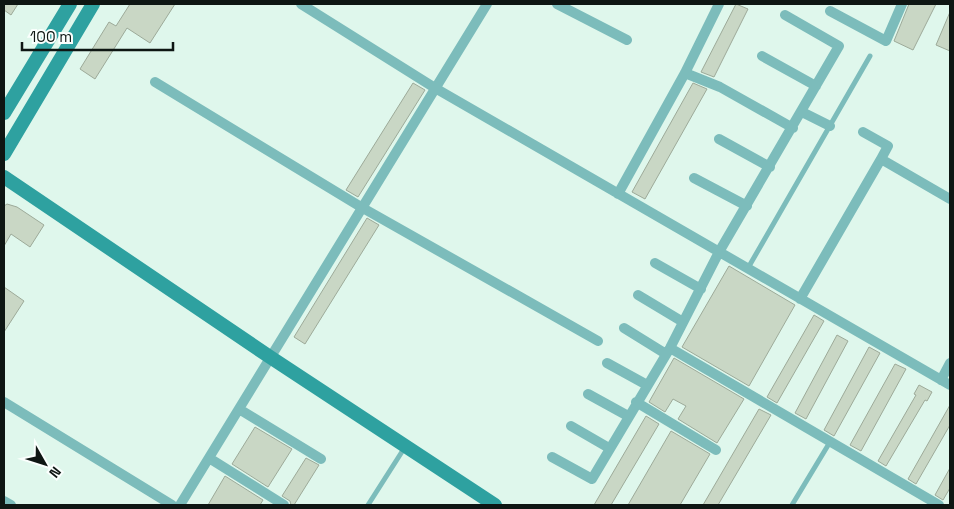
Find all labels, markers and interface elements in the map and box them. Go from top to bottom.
scale bar [22,20,174,52]
text: 100 m [30,27,72,46]
north arrow [20,439,70,489]
text: N [45,463,65,481]

